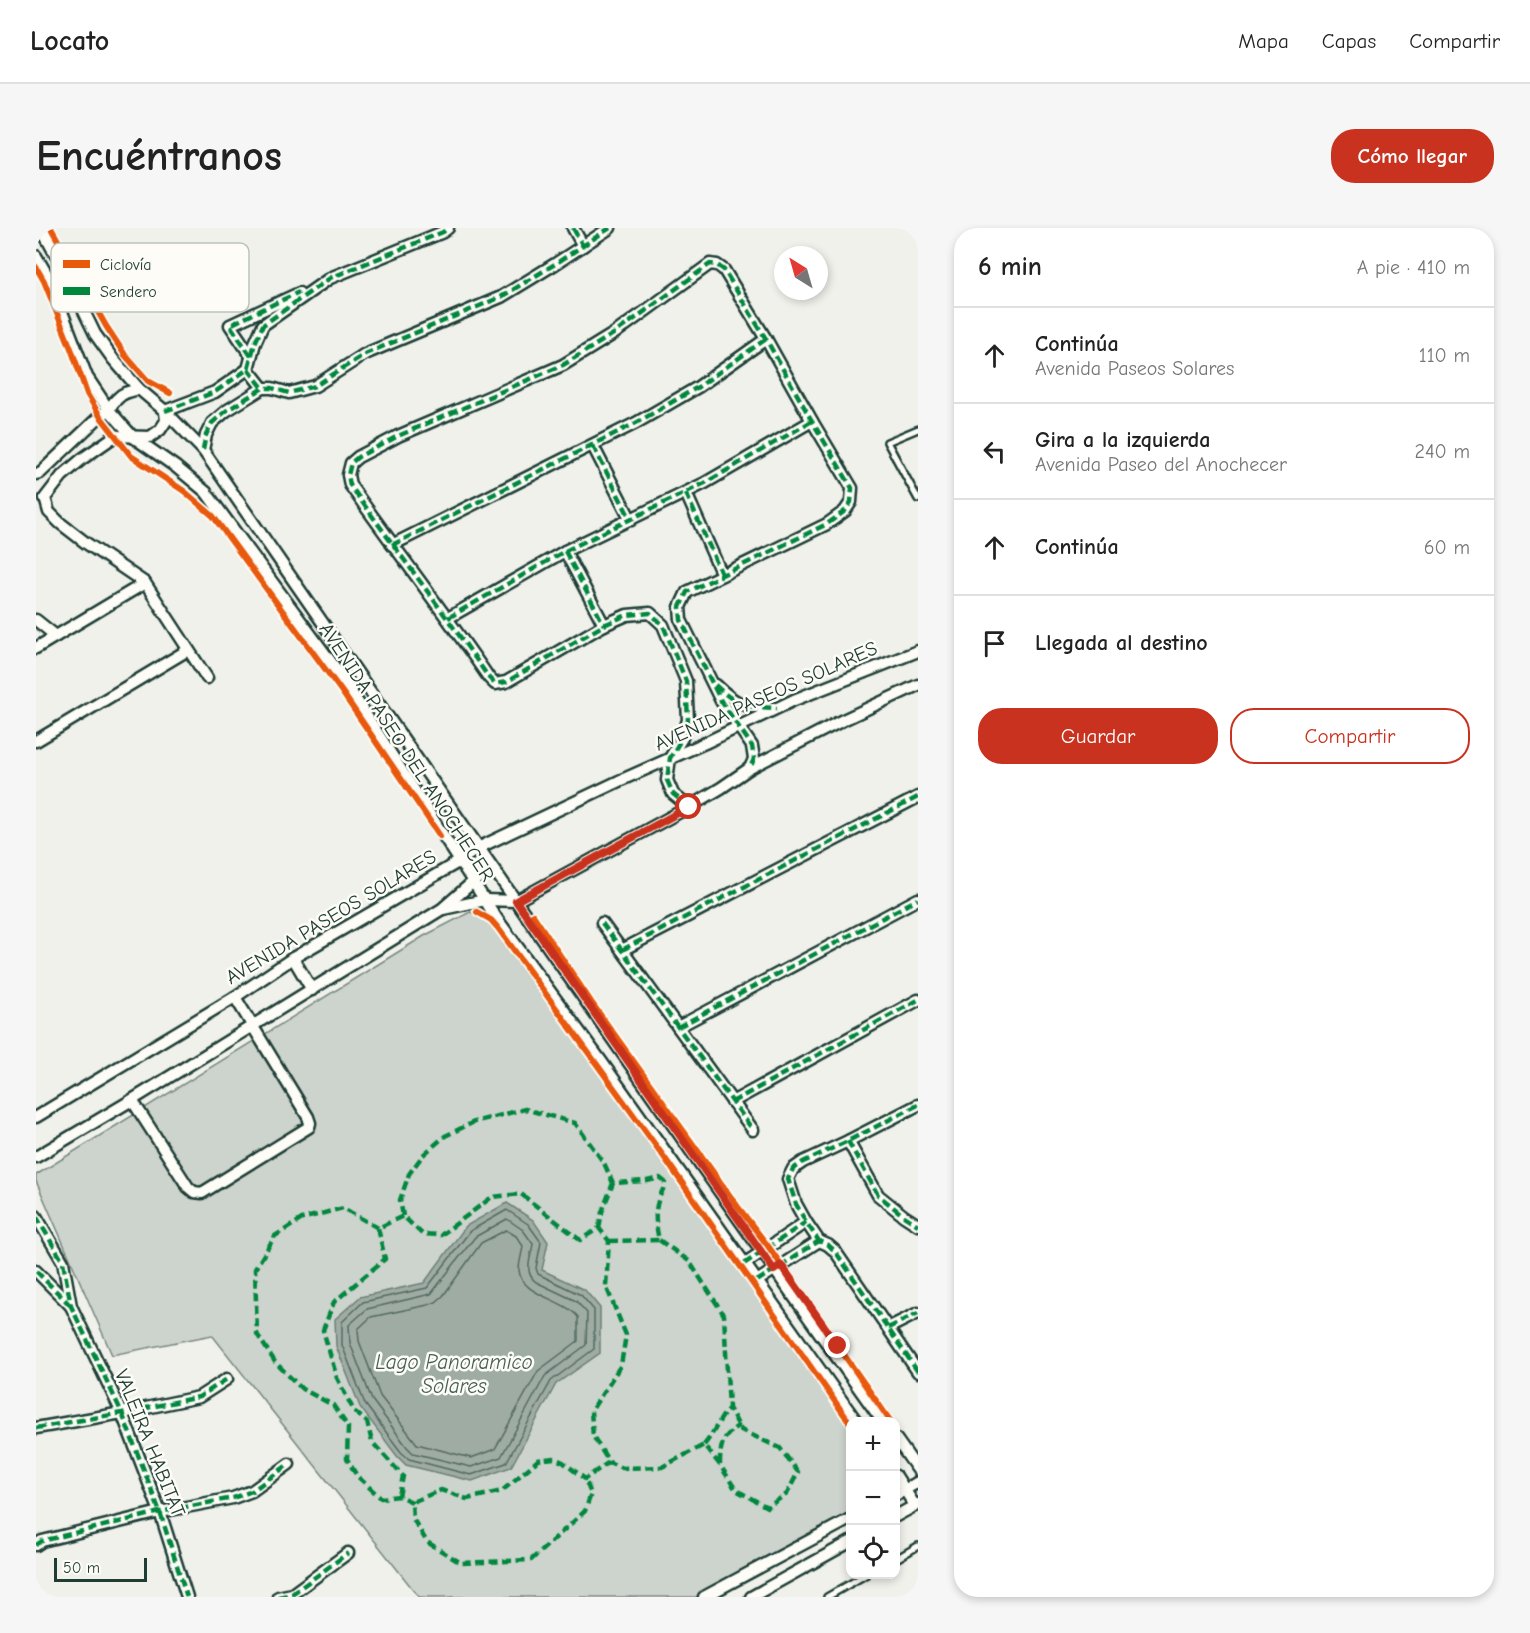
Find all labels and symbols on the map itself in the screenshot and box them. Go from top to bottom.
legend [51,243,249,312]
north arrow [774,246,828,300]
text: Ciclovía [100,256,152,274]
text: Sendero [100,283,157,301]
street label: AVENIDA PASEO DEL ANOCHECER [315,618,499,886]
street label: AVENIDA PASEOS SOLARES [651,636,881,756]
route start [675,793,701,819]
street label: AVENIDA PASEOS SOLARES [222,845,440,989]
route end [824,1332,850,1358]
water label: Lago Panoramico Solares [375,1350,533,1398]
street label: VALEIRA HABITAT [110,1366,190,1521]
scale bar [54,1555,147,1582]

